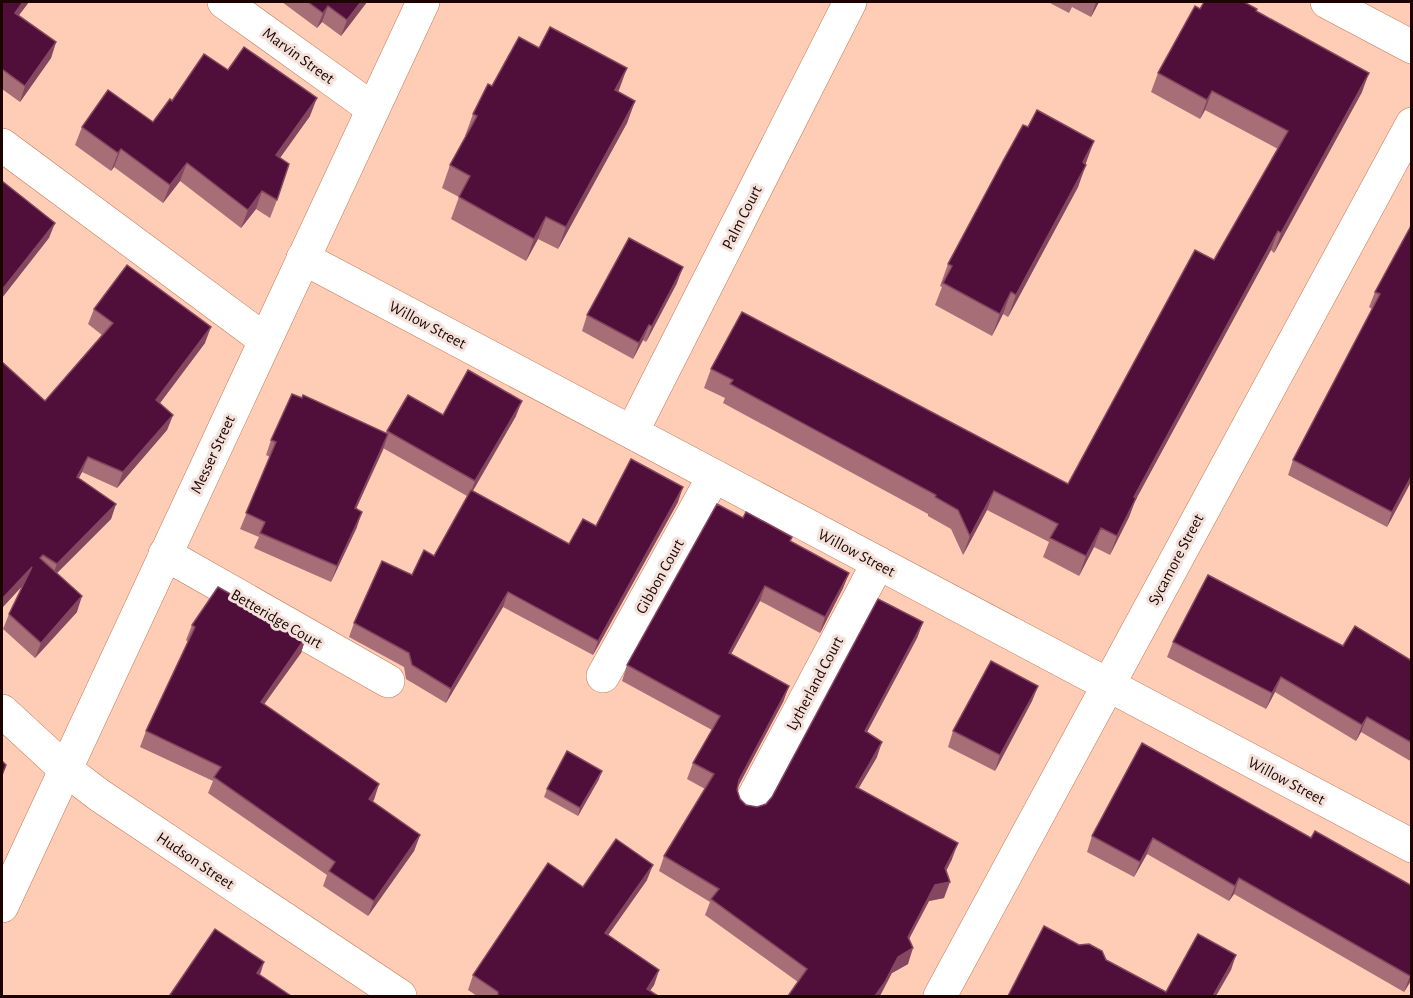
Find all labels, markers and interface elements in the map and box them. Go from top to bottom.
street label: Marvin Street [260,25,337,87]
street label: Palm Court [719,183,765,252]
street label: Willow Street [386,298,469,352]
street label: Messer Street [188,413,238,496]
street label: Sycamore Street [1145,511,1207,608]
street label: Willow Street [815,526,898,580]
street label: Gibbon Court [633,536,687,617]
street label: Betteridge Court [228,586,325,651]
street label: Lytherland Court [784,634,847,733]
street label: Willow Street [1245,754,1328,808]
street label: Hudson Street [154,829,237,892]

